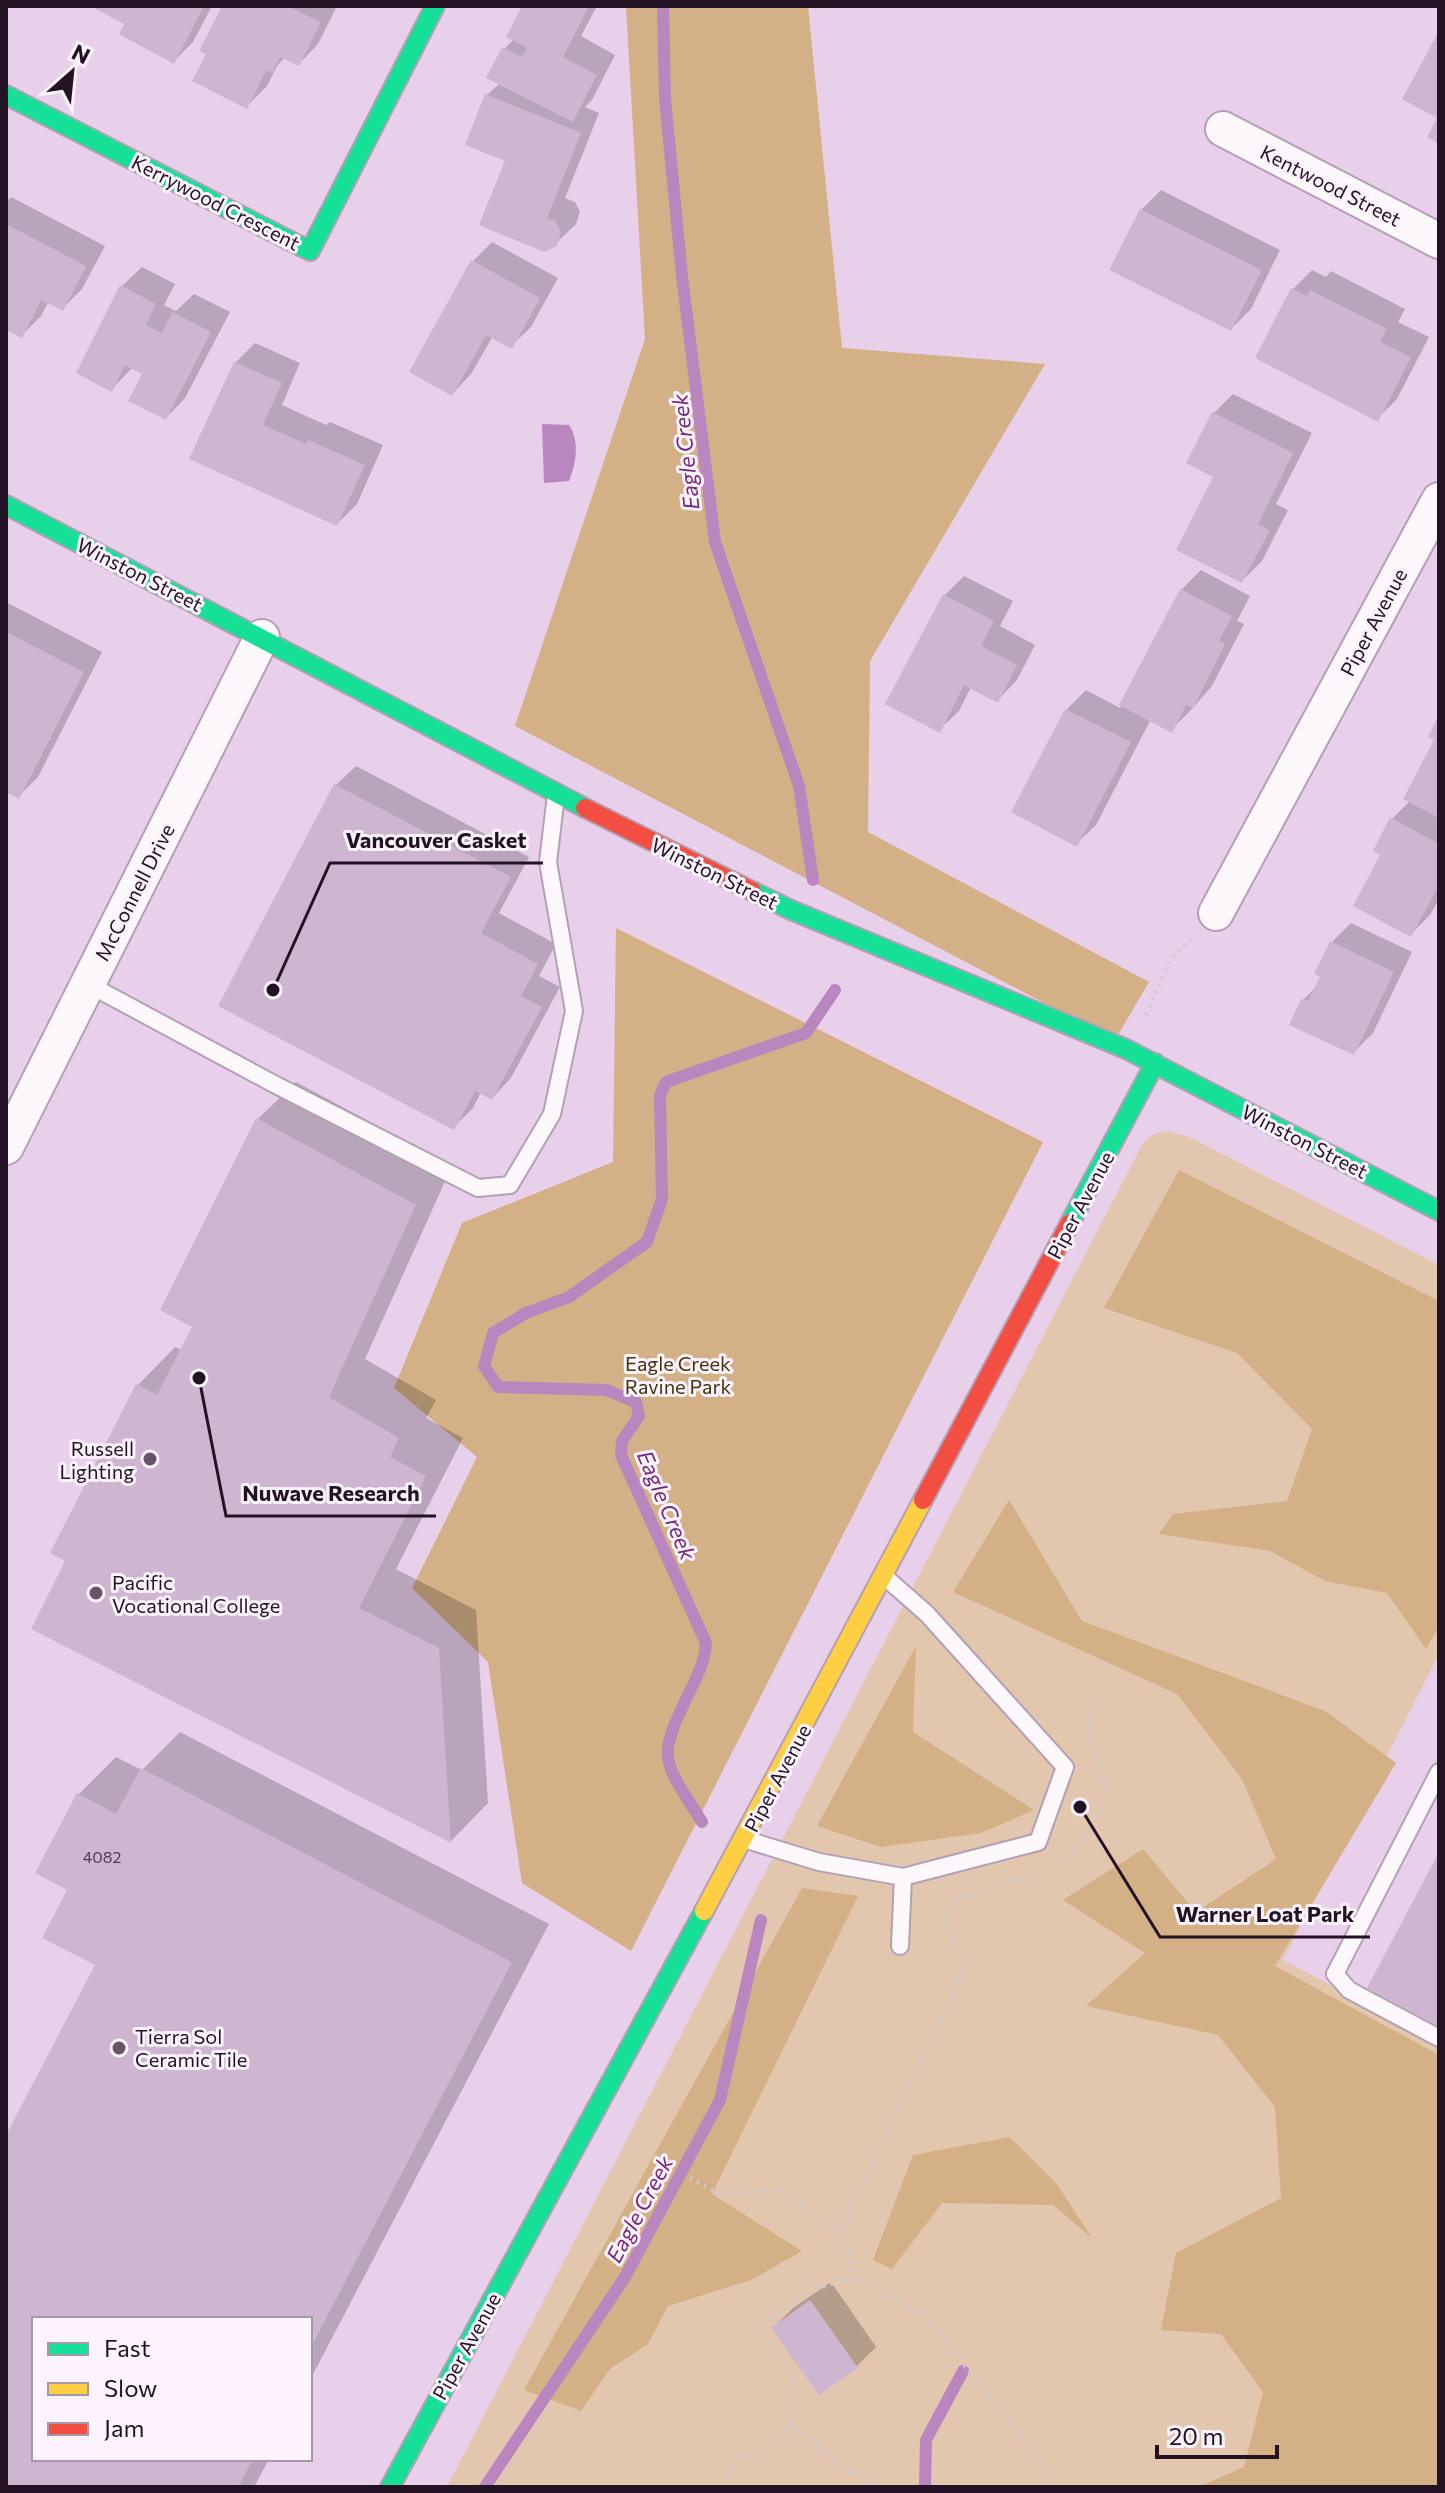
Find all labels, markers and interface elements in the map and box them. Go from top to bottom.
north arrow [32,32,112,112]
text: N [68,38,95,70]
street label: Kentwood Street [1257,139,1405,231]
street label: Kerrywood Crescent [128,149,304,255]
water label: Eagle Creek [665,392,705,511]
street label: Winston Street [73,532,207,616]
street label: Piper Avenue [1335,564,1411,680]
callout: Vancouver Casket [330,817,543,863]
street label: McConnell Drive [89,820,179,964]
text: Vancouver Casket [345,826,527,853]
street label: Winston Street [648,832,782,914]
street label: Winston Street [1238,1099,1372,1183]
street label: Piper Avenue [1042,1147,1118,1263]
park label: Eagle Creek Ravine Park [625,1351,731,1398]
place label: Russell Lighting [59,1436,134,1483]
water label: Eagle Creek [632,1446,703,1565]
marker: Russell Lighting [141,1450,159,1468]
callout: Nuwave Research [226,1470,436,1516]
text: Nuwave Research [242,1479,420,1506]
place label: Pacific Vocational College [112,1570,280,1617]
marker: Pacific Vocational College [87,1584,105,1602]
street label: Piper Avenue [739,1720,815,1836]
house number: 4082 [83,1847,121,1866]
callout: Warner Loat Park [1160,1891,1370,1937]
text: Warner Loat Park [1176,1900,1355,1927]
place label: Tierra Sol Ceramic Tile [135,2024,247,2071]
marker: Tierra Sol Ceramic Tile [110,2039,128,2057]
water label: Eagle Creek [600,2150,679,2267]
street label: Piper Avenue [427,2288,505,2404]
legend [32,2317,312,2461]
text: Fast [104,2333,151,2362]
text: Slow [104,2373,157,2402]
scale bar [1157,2409,1277,2459]
text: Jam [104,2413,144,2442]
text: 20 m [1169,2421,1223,2450]

